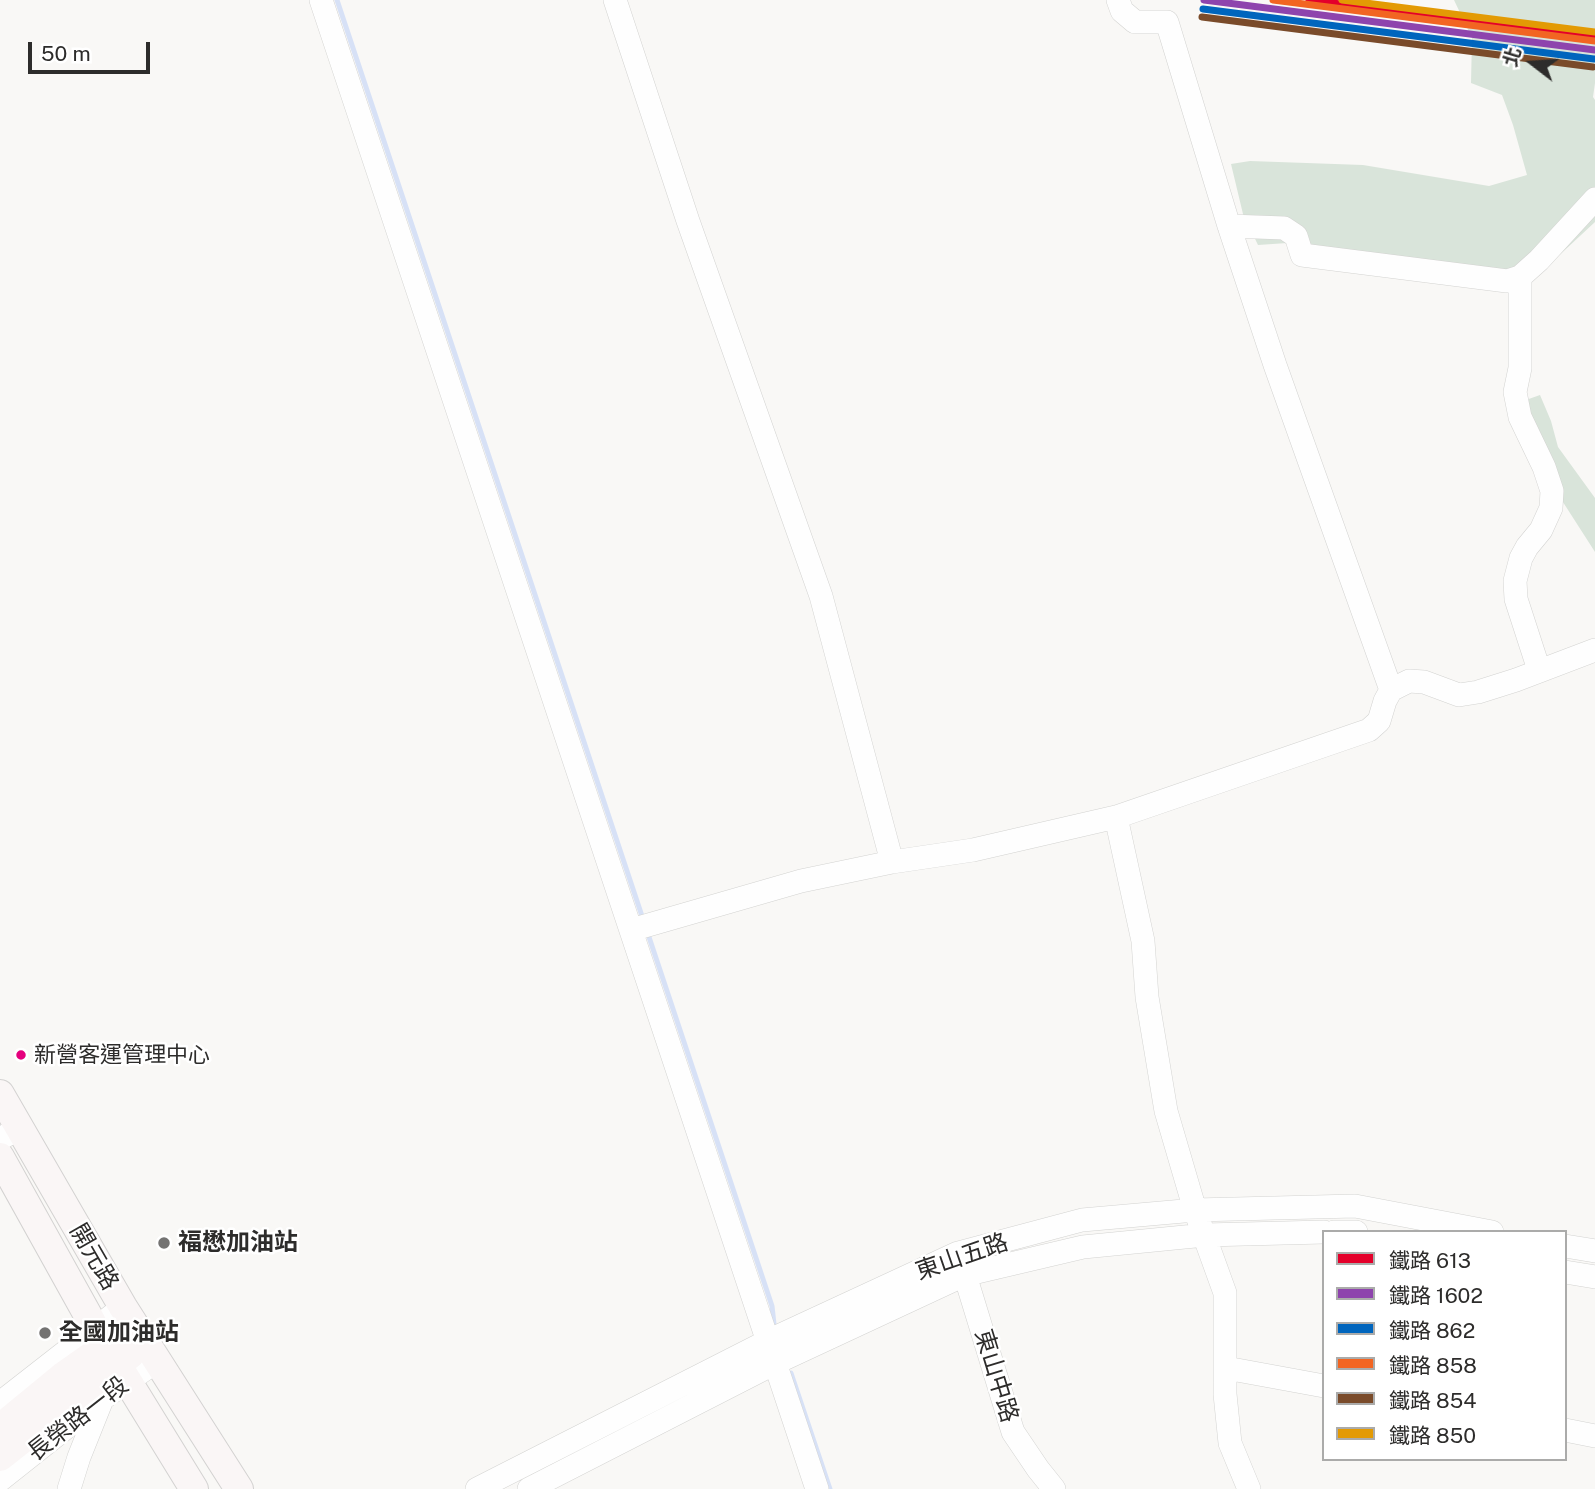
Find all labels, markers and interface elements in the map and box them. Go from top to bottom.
scale bar [32,28,154,72]
north arrow [1497,28,1567,98]
text: 50 m [41,41,91,66]
text: 北 [1499,45,1525,69]
place label: 新營客運管理中心 [34,1042,210,1068]
marker: 新營客運管理中心 [14,1048,28,1062]
street label: 開元路 [64,1219,124,1295]
street label: 東山五路 [912,1228,1012,1286]
place label: 福懋加油站 [178,1229,298,1257]
legend [1322,1230,1567,1461]
marker: 福懋加油站 [156,1235,172,1251]
text: 鐵路 613 [1389,1248,1471,1273]
text: 鐵路 1602 [1389,1283,1483,1308]
text: 鐵路 862 [1389,1318,1475,1343]
place label: 全國加油站 [59,1319,179,1347]
marker: 全國加油站 [37,1325,53,1341]
street label: 東山中路 [968,1326,1024,1426]
text: 鐵路 858 [1389,1353,1477,1378]
street label: 長榮路一段 [22,1371,134,1467]
text: 鐵路 854 [1389,1388,1476,1413]
text: 鐵路 850 [1389,1423,1476,1448]

